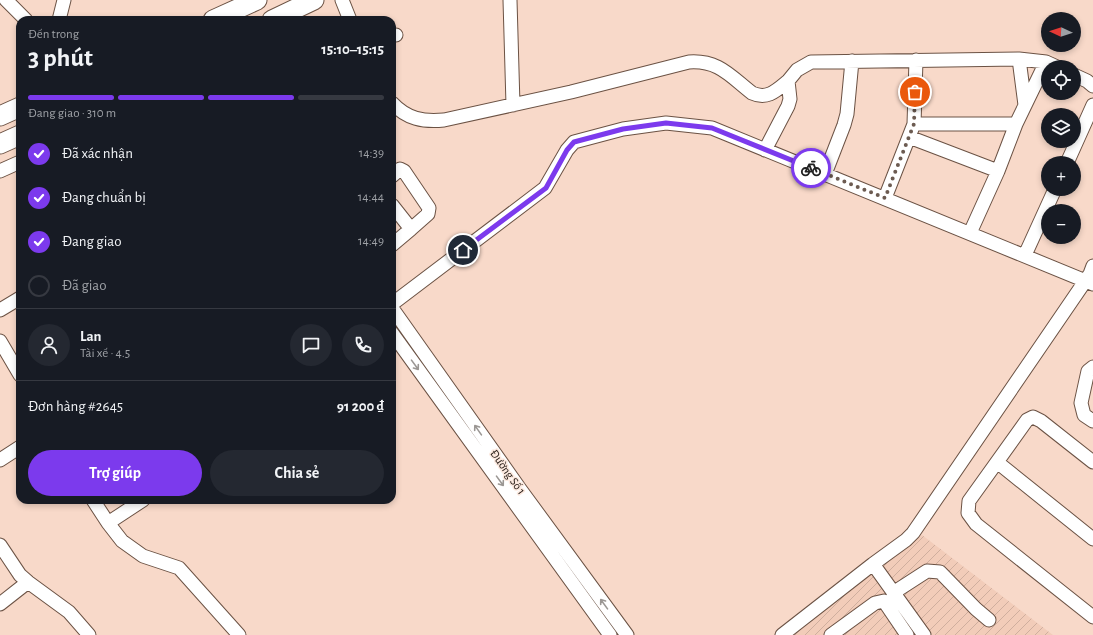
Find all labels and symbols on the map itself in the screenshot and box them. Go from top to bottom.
north arrow [1041,12,1081,52]
pin [898,75,932,109]
courier [791,148,831,188]
pin [446,233,480,267]
one-way arrow [411,359,419,370]
one-way arrow [474,425,482,436]
street label: Đường Số 1 [488,447,528,497]
one-way arrow [496,475,504,486]
one-way arrow [599,598,608,609]

